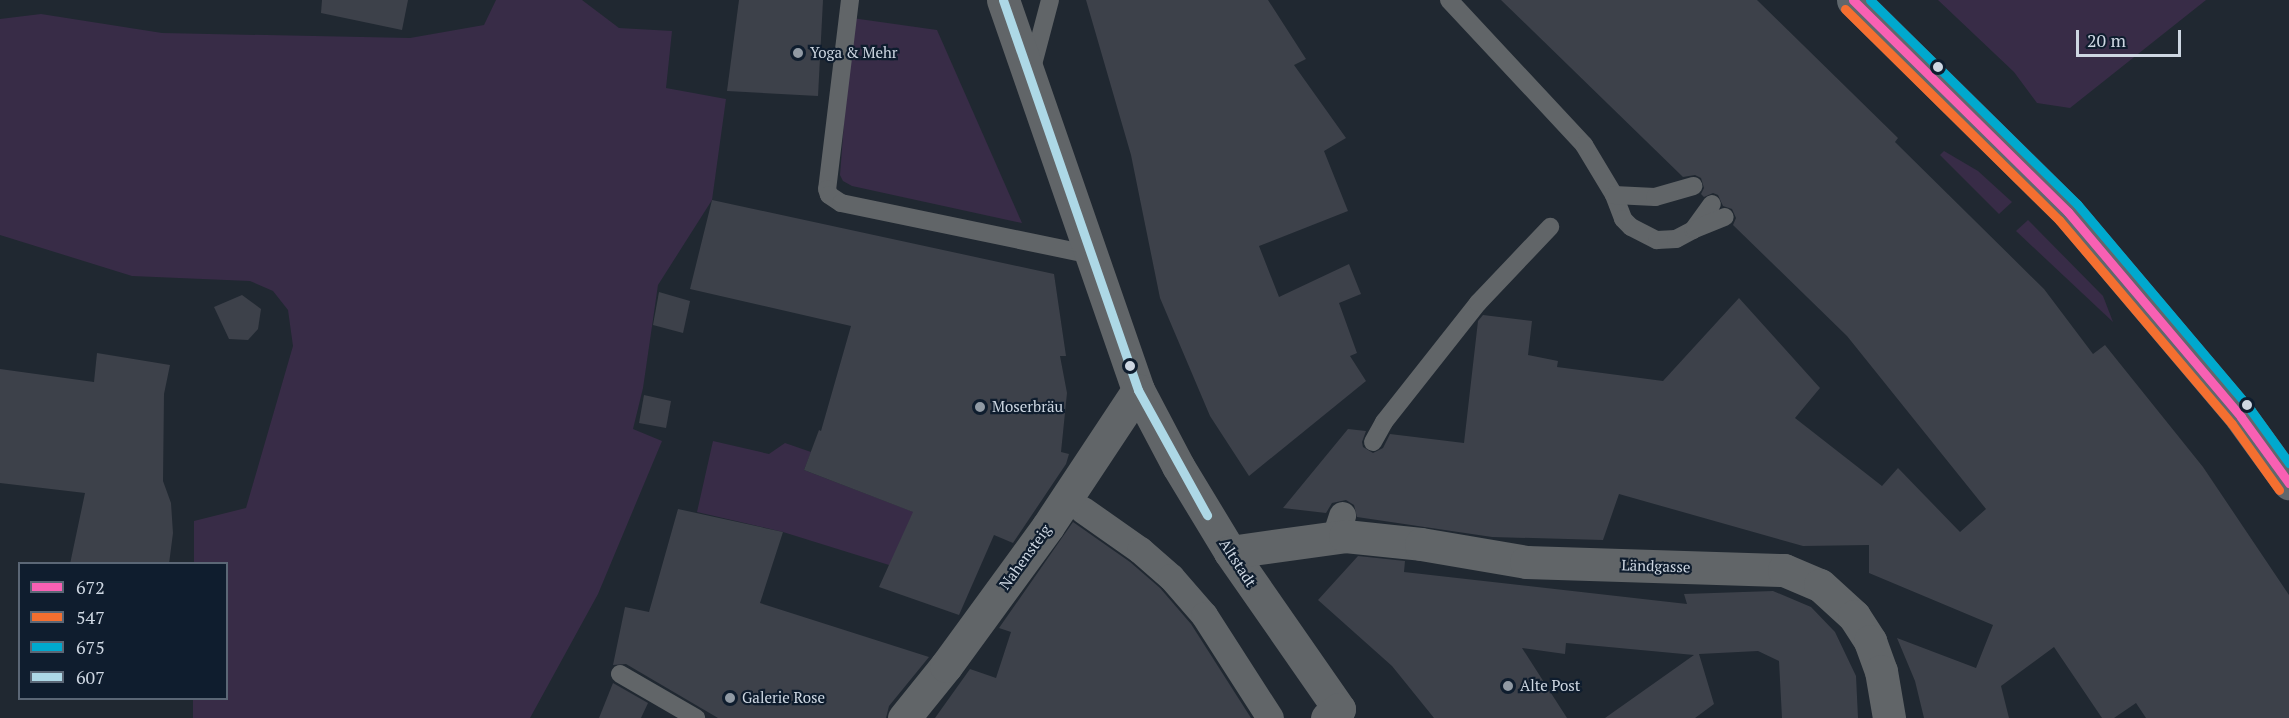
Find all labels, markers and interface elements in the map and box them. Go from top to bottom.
scale bar [2079,18,2184,56]
text: 20 m [2087,28,2126,52]
place label: Yoga & Mehr [810,44,897,62]
marker: Yoga & Mehr [791,46,805,60]
unlabelled marker [1932,61,1944,73]
unlabelled marker [1124,360,1136,372]
place label: Moserbräu [992,398,1063,416]
unlabelled marker [2241,399,2253,411]
marker: Moserbräu [973,400,987,414]
street label: Nahensteig [995,521,1055,593]
street label: Altstadt [1216,536,1260,590]
street label: Ländgasse [1621,556,1691,576]
legend [18,562,228,700]
text: 672 [76,575,105,599]
text: 547 [76,605,105,629]
text: 675 [76,635,105,659]
text: 607 [76,665,105,689]
place label: Alte Post [1520,677,1580,695]
marker: Alte Post [1501,679,1515,693]
place label: Galerie Rose [742,689,825,707]
marker: Galerie Rose [723,691,737,705]

